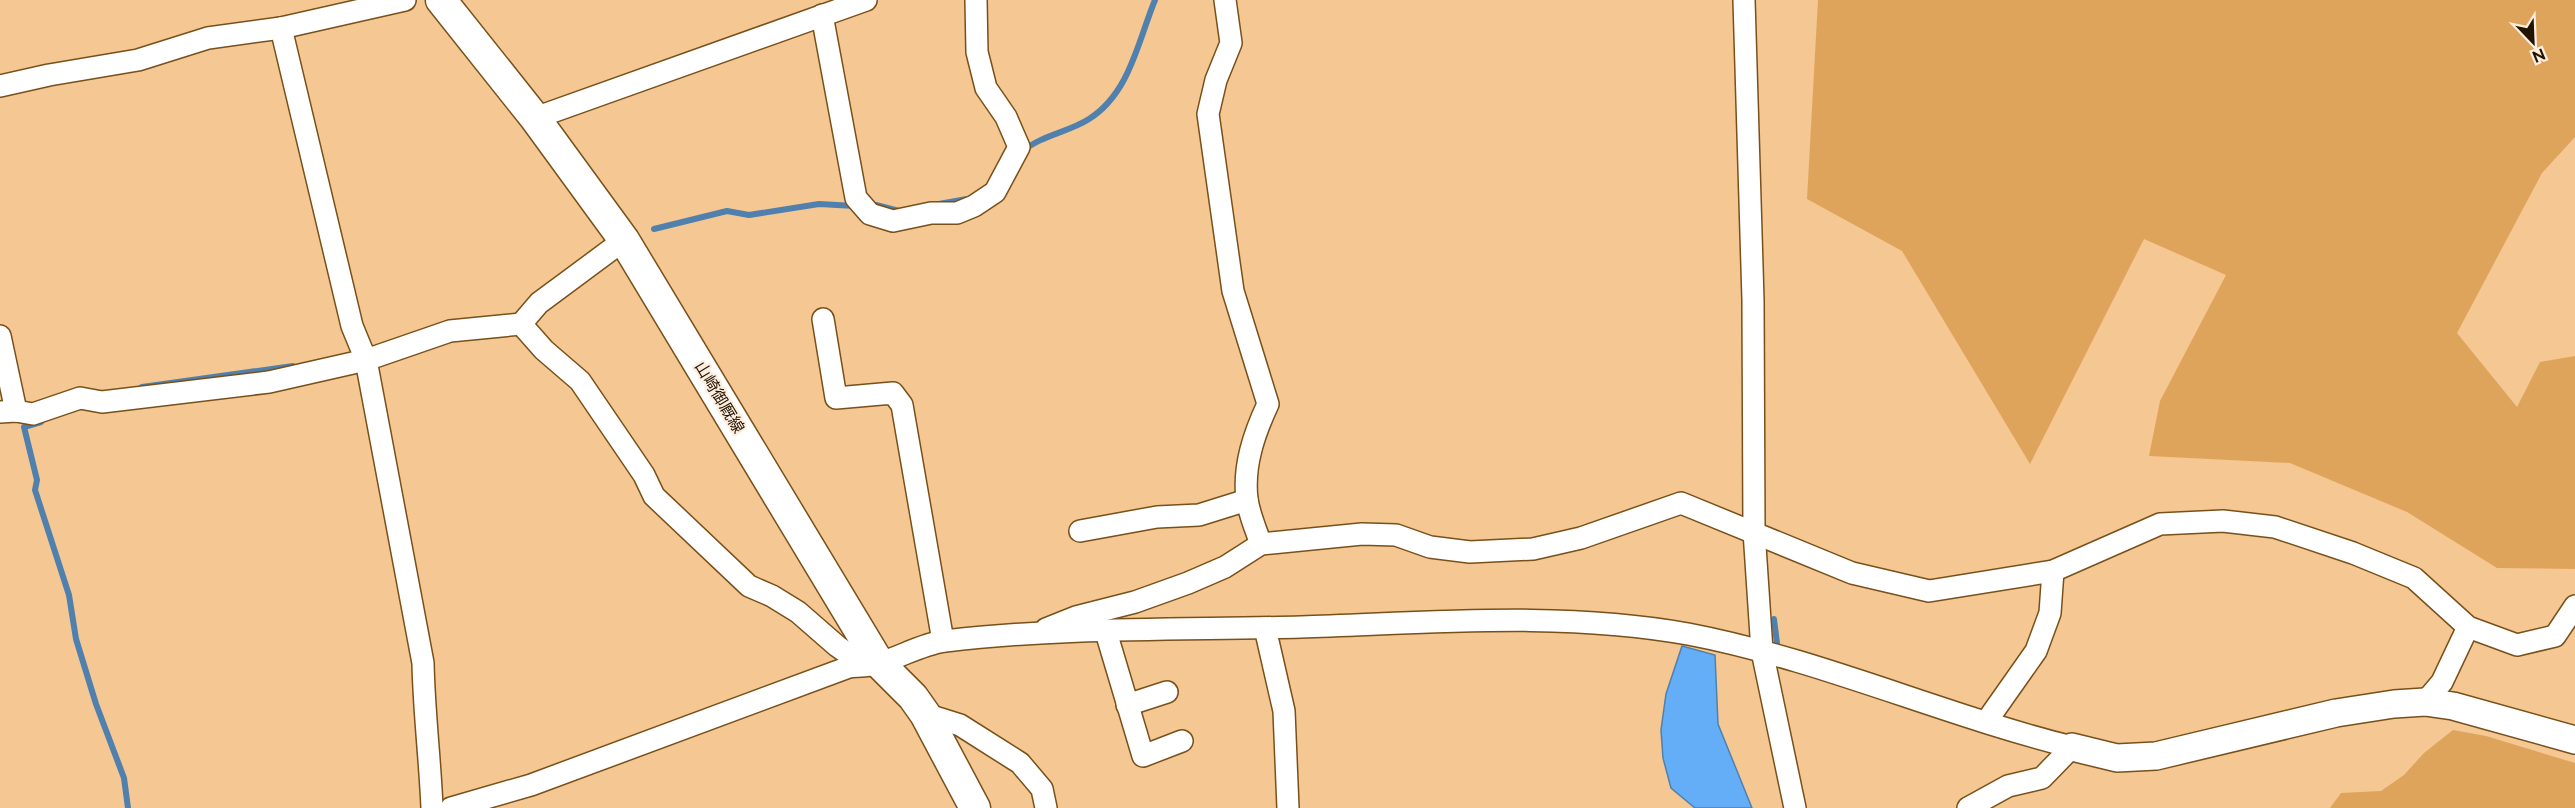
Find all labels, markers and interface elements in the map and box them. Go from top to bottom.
north arrow [2503,12,2563,72]
text: N [2529,44,2548,66]
street label: 山崎御厩線 [691,358,748,436]

